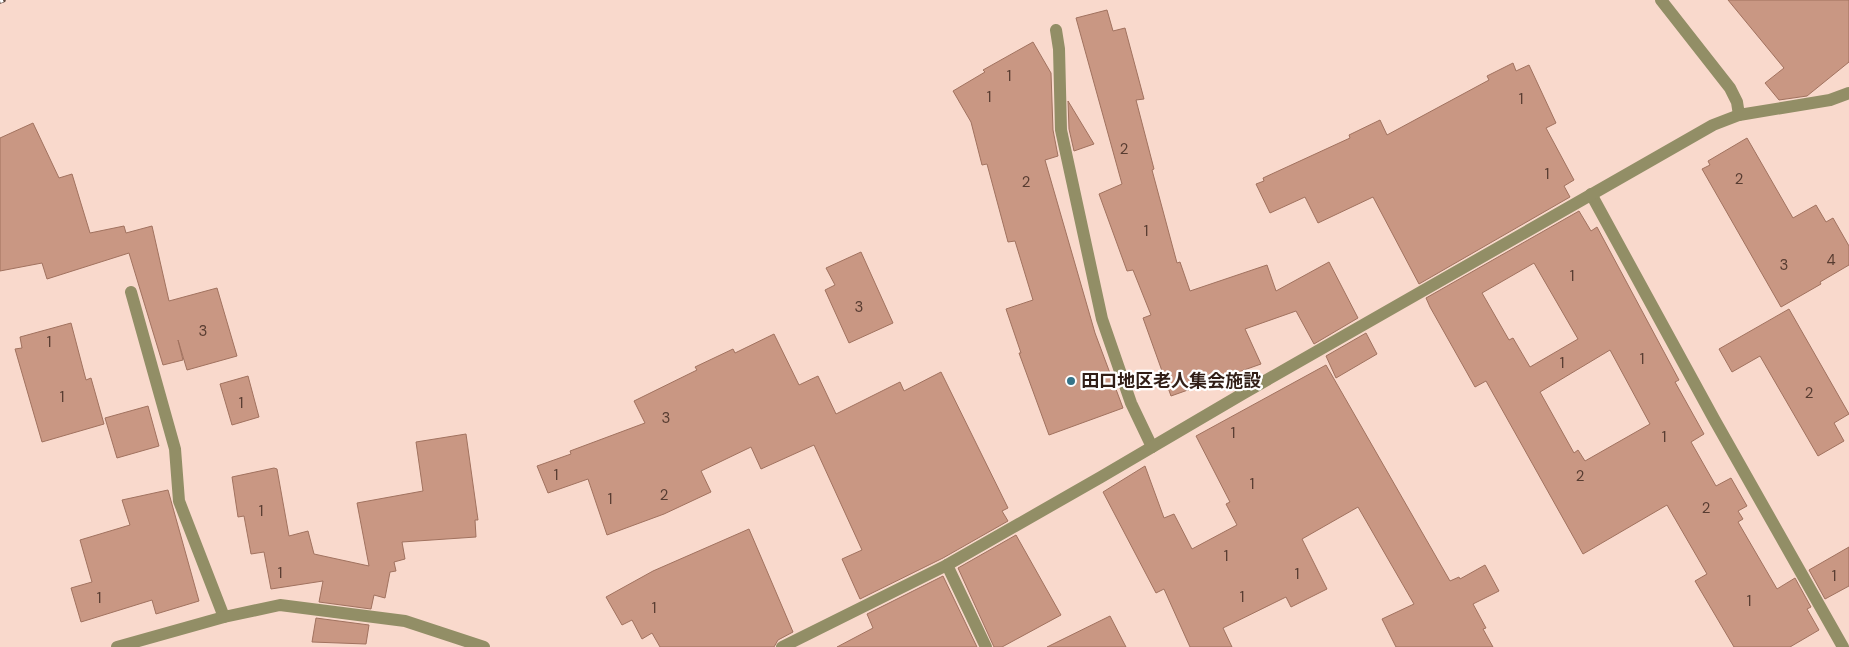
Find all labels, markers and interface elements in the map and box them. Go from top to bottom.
house number: 1 [1007,66,1011,86]
house number: 1 [987,87,991,107]
house number: 1 [1519,89,1523,109]
house number: 2 [1120,139,1128,159]
house number: 1 [1545,164,1549,184]
house number: 2 [1735,169,1743,189]
house number: 2 [1022,172,1030,192]
house number: 1 [1144,221,1148,241]
house number: 4 [1826,250,1836,270]
house number: 3 [1780,255,1788,275]
house number: 1 [1570,266,1574,286]
house number: 3 [855,297,863,317]
house number: 3 [199,321,207,341]
house number: 1 [47,332,51,352]
house number: 1 [1640,349,1644,369]
house number: 1 [1560,353,1564,373]
place label: 田口地区老人集会施設 [1081,369,1261,393]
marker: 田口地区老人集会施設 [1065,375,1077,387]
house number: 2 [1805,383,1813,403]
house number: 1 [60,387,64,407]
house number: 1 [239,393,243,413]
house number: 3 [662,408,670,428]
house number: 1 [1231,423,1235,443]
house number: 1 [1662,427,1666,447]
house number: 1 [554,465,558,485]
house number: 2 [1576,466,1584,486]
house number: 1 [1250,474,1254,494]
house number: 2 [660,485,668,505]
house number: 1 [608,489,612,509]
house number: 2 [1702,498,1710,518]
house number: 1 [259,501,263,521]
house number: 1 [1224,546,1228,566]
house number: 1 [278,563,282,583]
house number: 1 [1295,564,1299,584]
house number: 1 [1832,566,1836,586]
house number: 1 [1240,587,1244,607]
house number: 1 [97,588,101,608]
house number: 1 [1747,591,1751,611]
house number: 1 [652,598,656,618]

